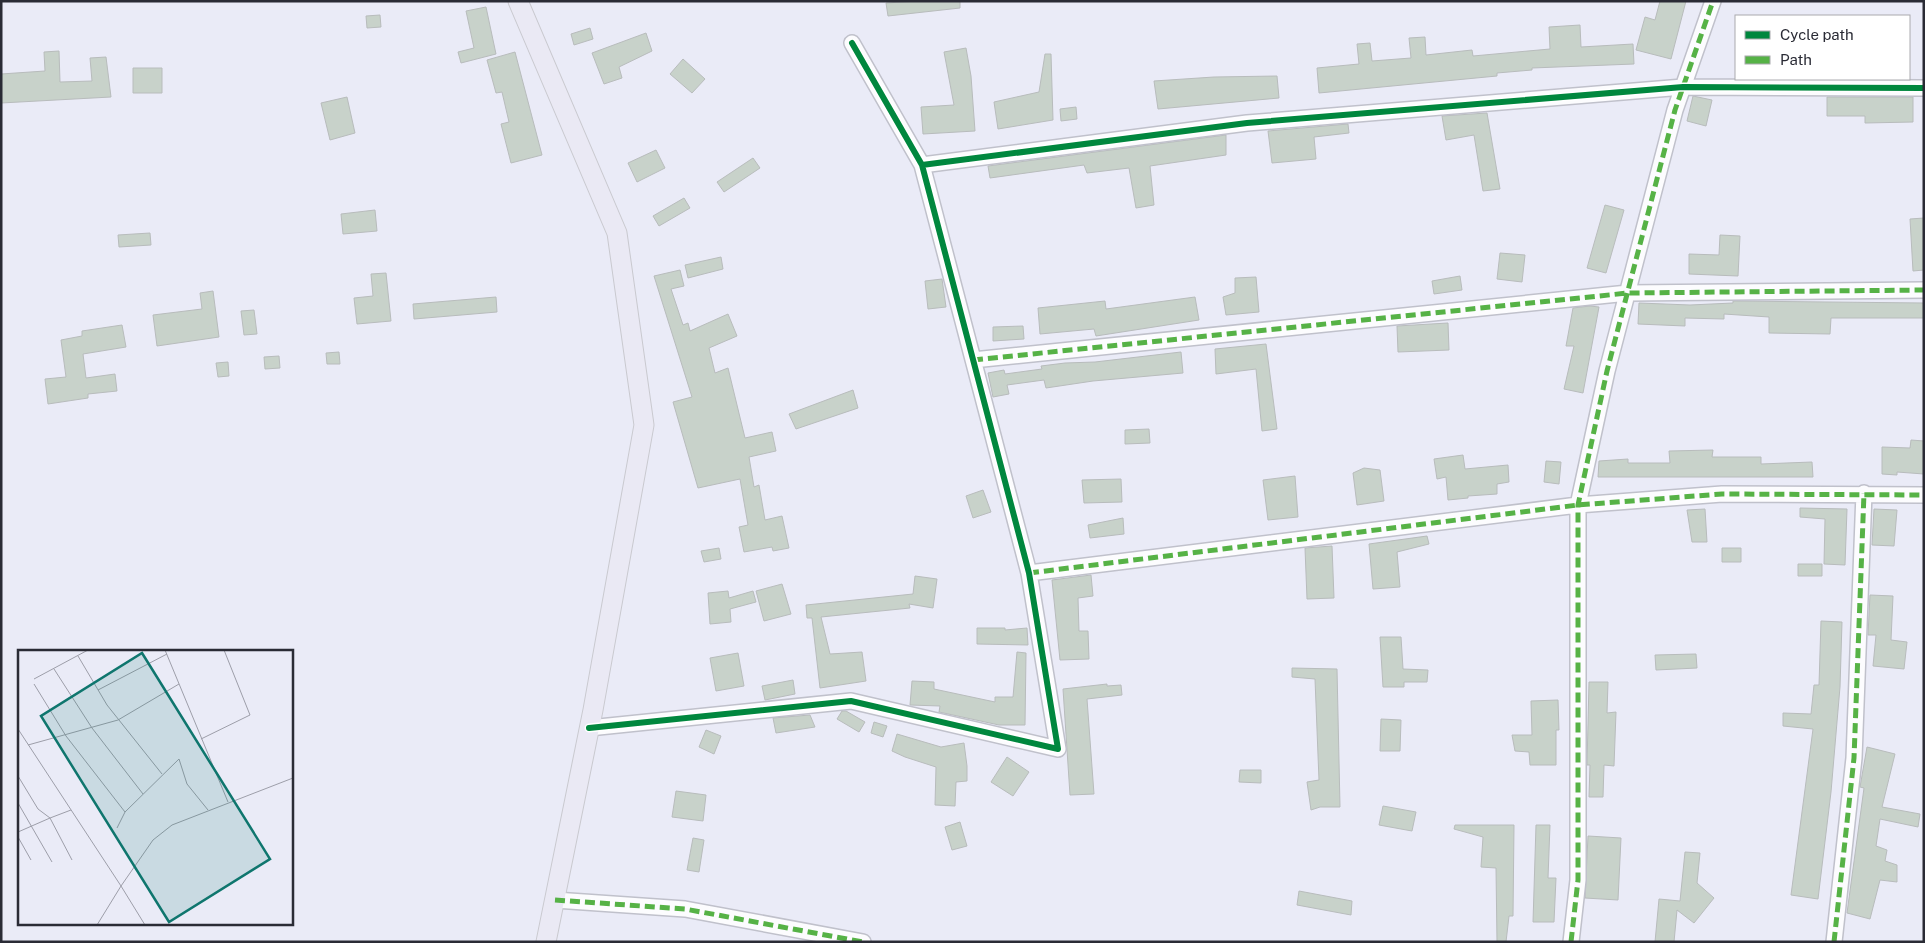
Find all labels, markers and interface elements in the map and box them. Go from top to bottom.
legend [1735,15,1910,80]
text: Cycle path [1780,26,1854,43]
text: Path [1780,51,1812,68]
inset map [18,650,292,926]

